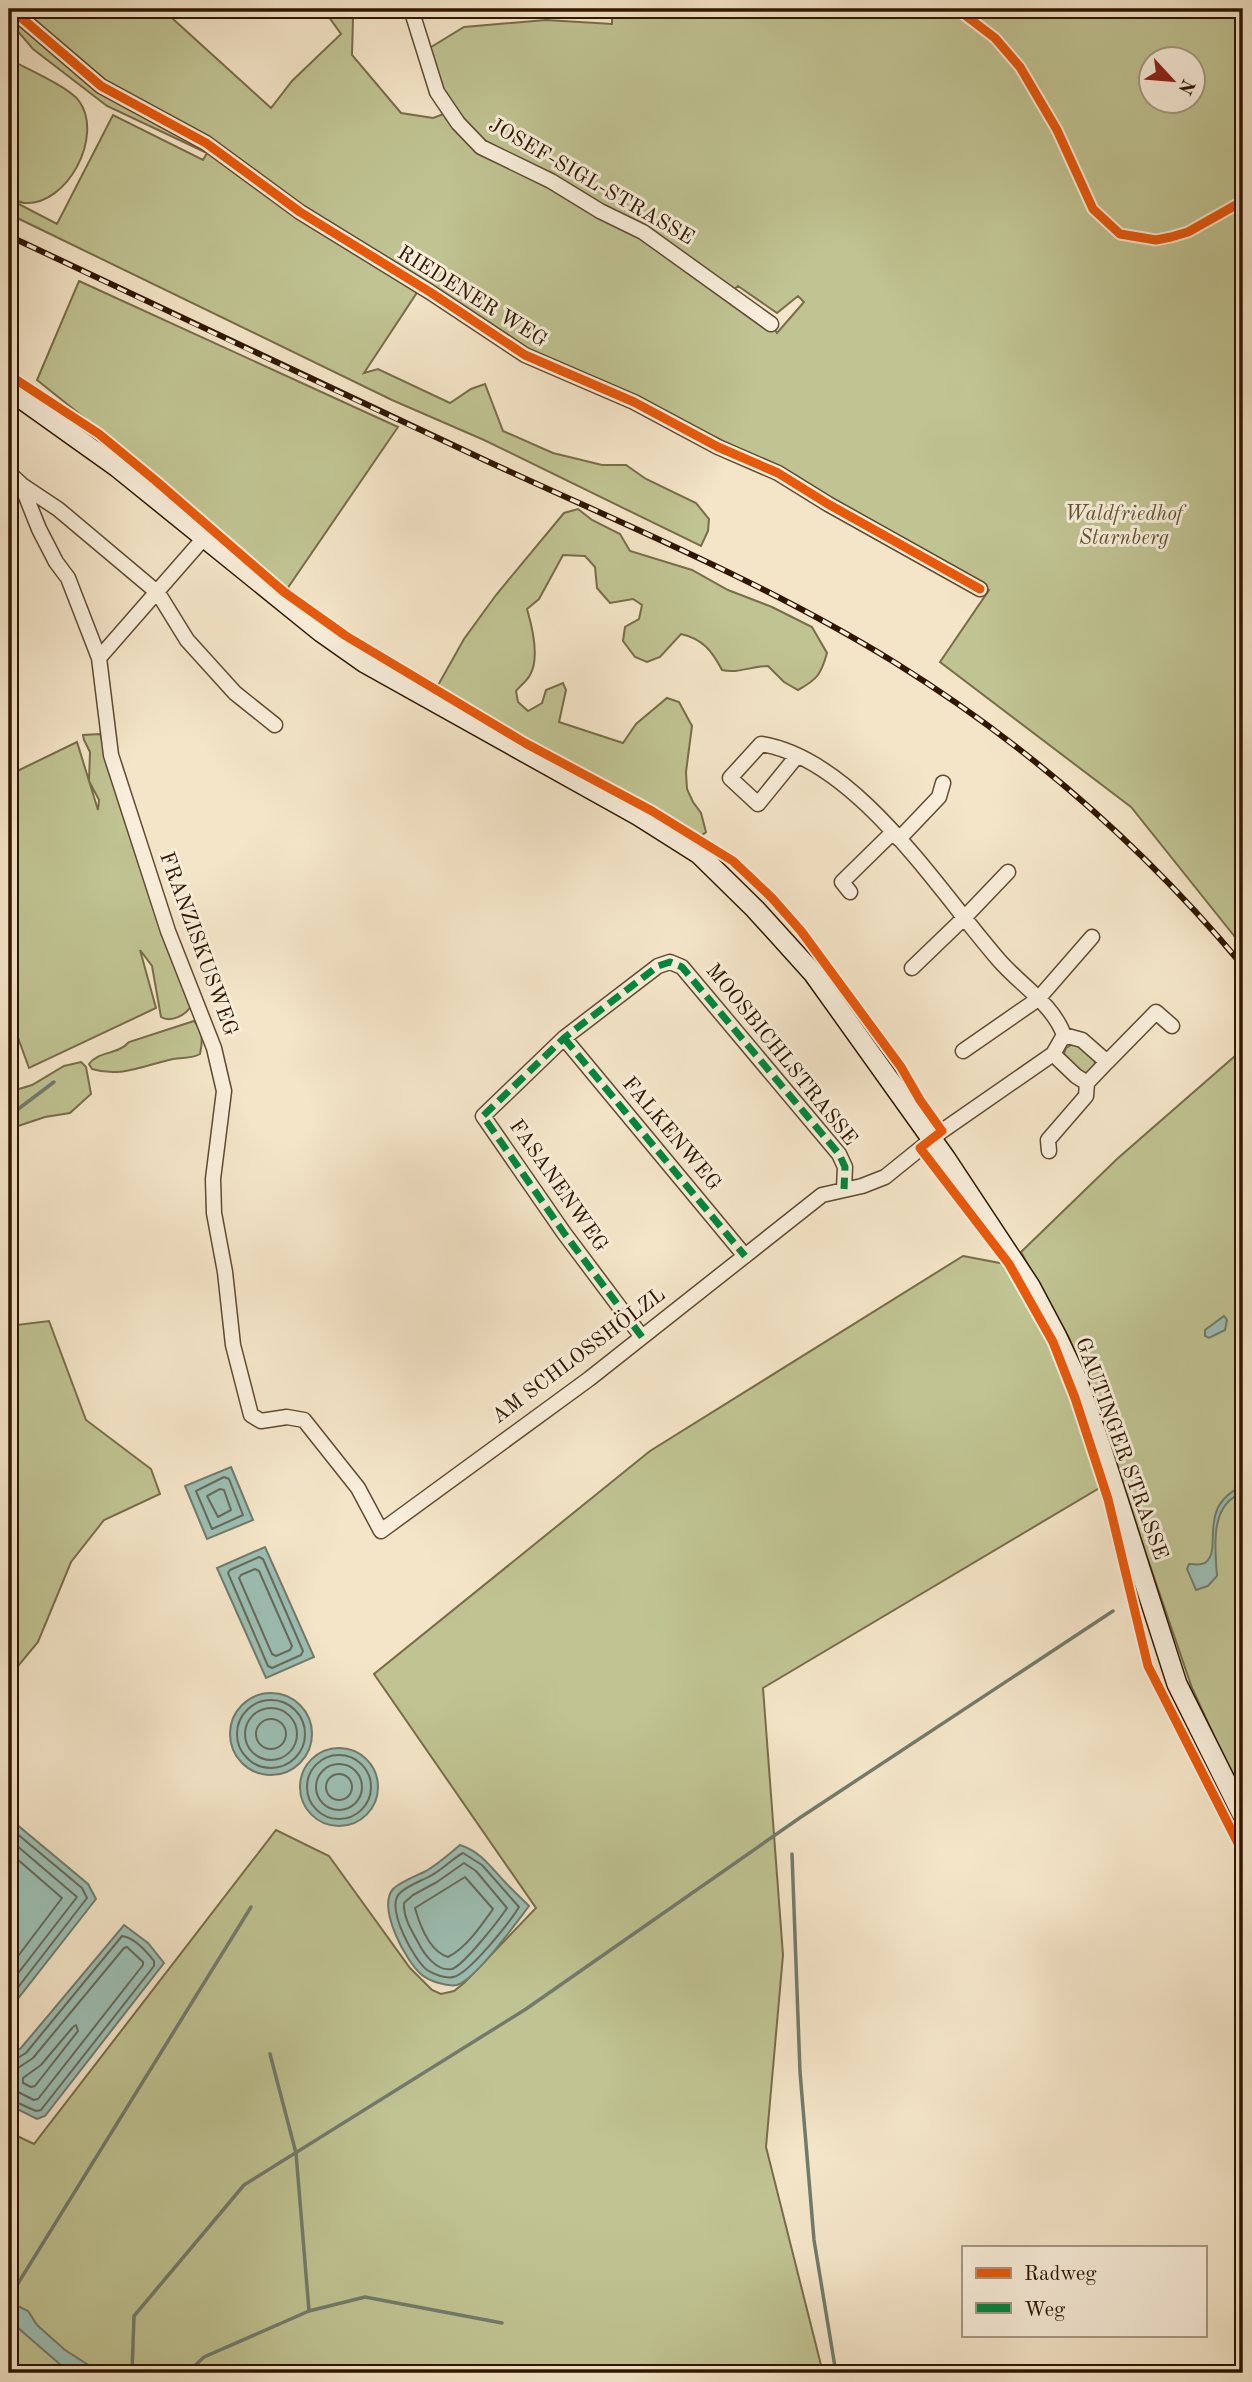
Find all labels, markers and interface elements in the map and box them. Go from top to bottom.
north arrow [1136,46,1206,116]
text: N [1173,76,1197,97]
street label: JOSEF-SIGL-STRASSE [485,115,697,249]
street label: RIEDENER WEG [393,242,551,352]
park label: Waldfriedhof Starnberg [1064,504,1187,549]
street label: FRANZISKUSWEG [155,849,241,1039]
street label: MOOSBICHLSTRASSE [701,960,861,1150]
street label: FALKENWEG [618,1073,724,1195]
street label: FASANENWEG [505,1116,611,1256]
street label: AM SCHLOSSHÖLZL [486,1281,670,1428]
street label: GAUTINGER STRASSE [1071,1335,1171,1563]
legend [962,2246,1206,2336]
text: Radweg [1024,2264,1097,2285]
text: Weg [1024,2300,1066,2321]

